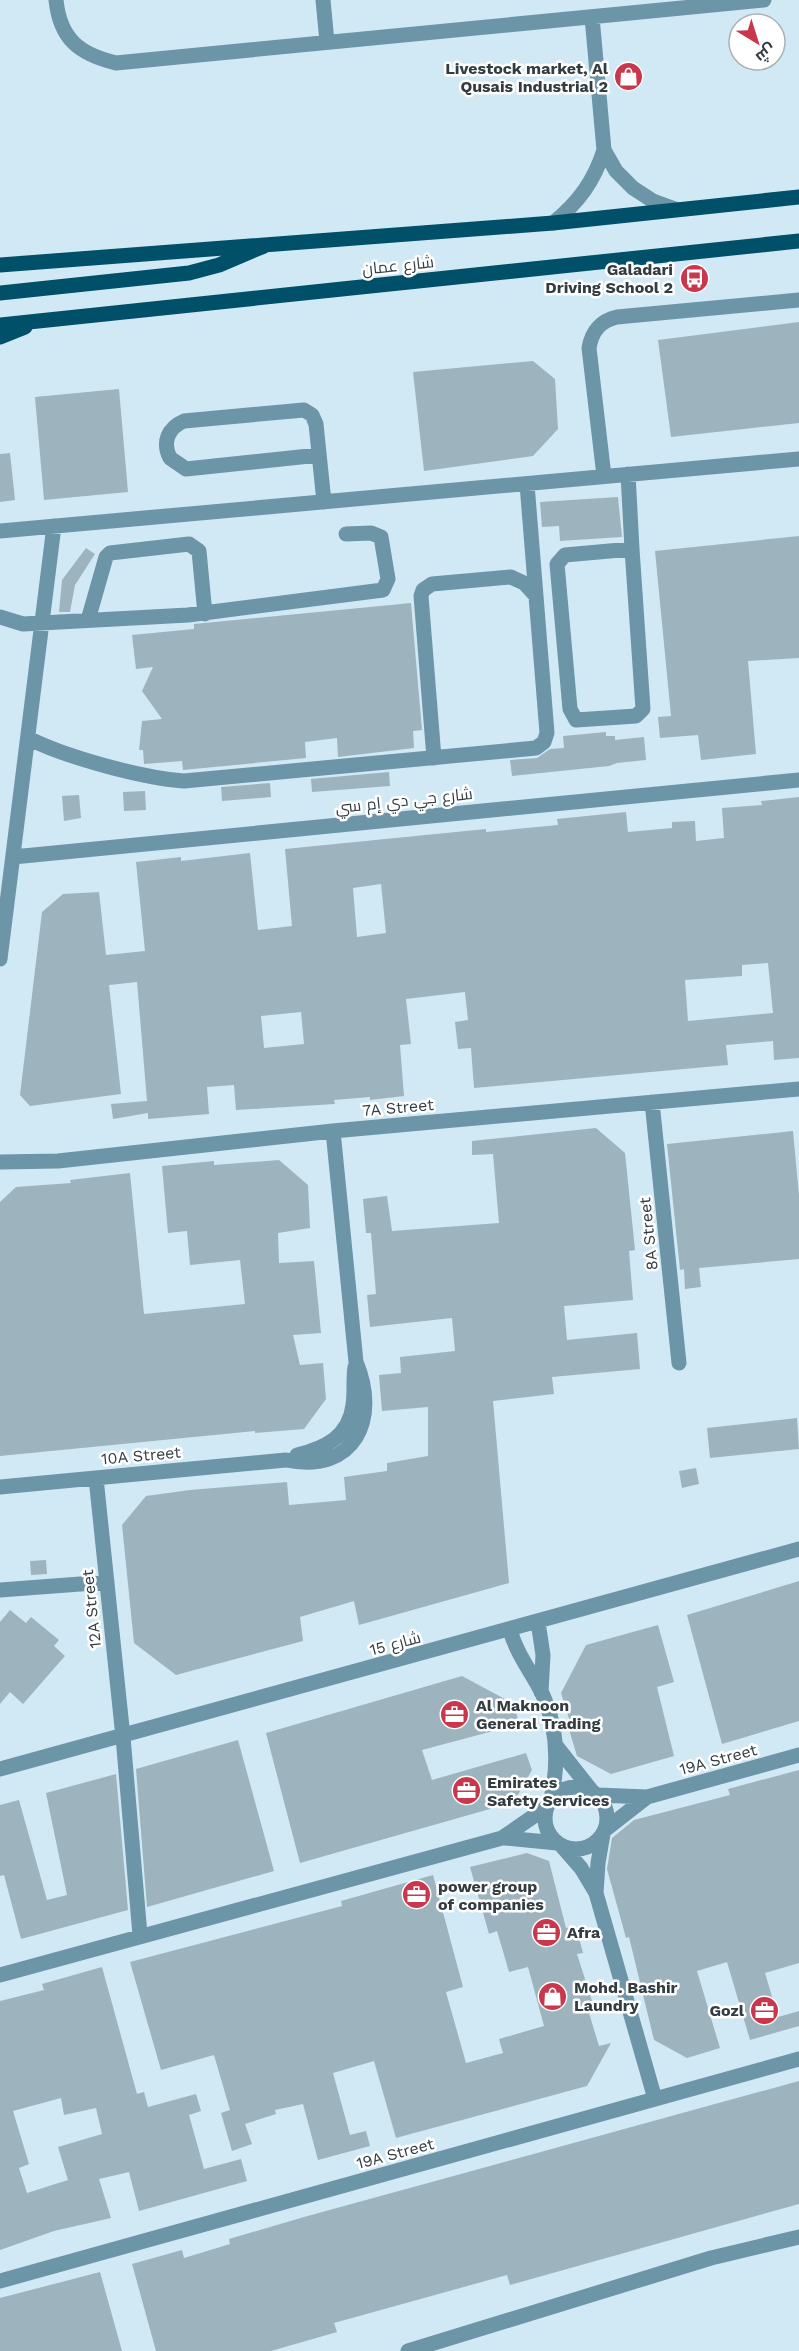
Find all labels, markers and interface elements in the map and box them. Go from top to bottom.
north arrow [727,12,787,72]
text: ش [752,40,780,67]
place label: Livestock market, Al Qusais Industrial 2 [445,59,609,96]
shop icon: Livestock market, Al Qusais Industrial 2 [613,61,645,93]
street label: شارع عمان [361,252,435,281]
place label: Galadari Driving School 2 [545,260,673,297]
bus stop icon: Galadari Driving School 2 [678,262,710,294]
street label: شارع جي دي إم سي [334,784,474,821]
street label: 7A Street [362,1095,435,1120]
street label: 8A Street [635,1196,662,1271]
street label: 10A Street [101,1443,182,1468]
street label: 12A Street [78,1568,105,1649]
street label: شارع 15 [368,1628,423,1661]
place label: Al Maknoon General Trading [476,1696,600,1733]
office icon: Al Maknoon General Trading [439,1698,471,1730]
street label: 19A Street [677,1740,759,1779]
place label: Emirates Safety Services [487,1773,610,1810]
office icon: Emirates Safety Services [450,1775,482,1807]
place label: power group of companies [438,1877,544,1914]
office icon: power group of companies [401,1879,433,1911]
office icon: Afra [530,1916,562,1948]
place label: Afra [567,1923,601,1942]
place label: Mohd. Bashir Laundry [574,1978,678,2015]
shop icon: Mohd. Bashir Laundry [537,1980,569,2012]
office icon: Gozl [749,1994,781,2026]
place label: Gozl [709,2001,745,2020]
street label: 19A Street [354,2134,436,2173]

